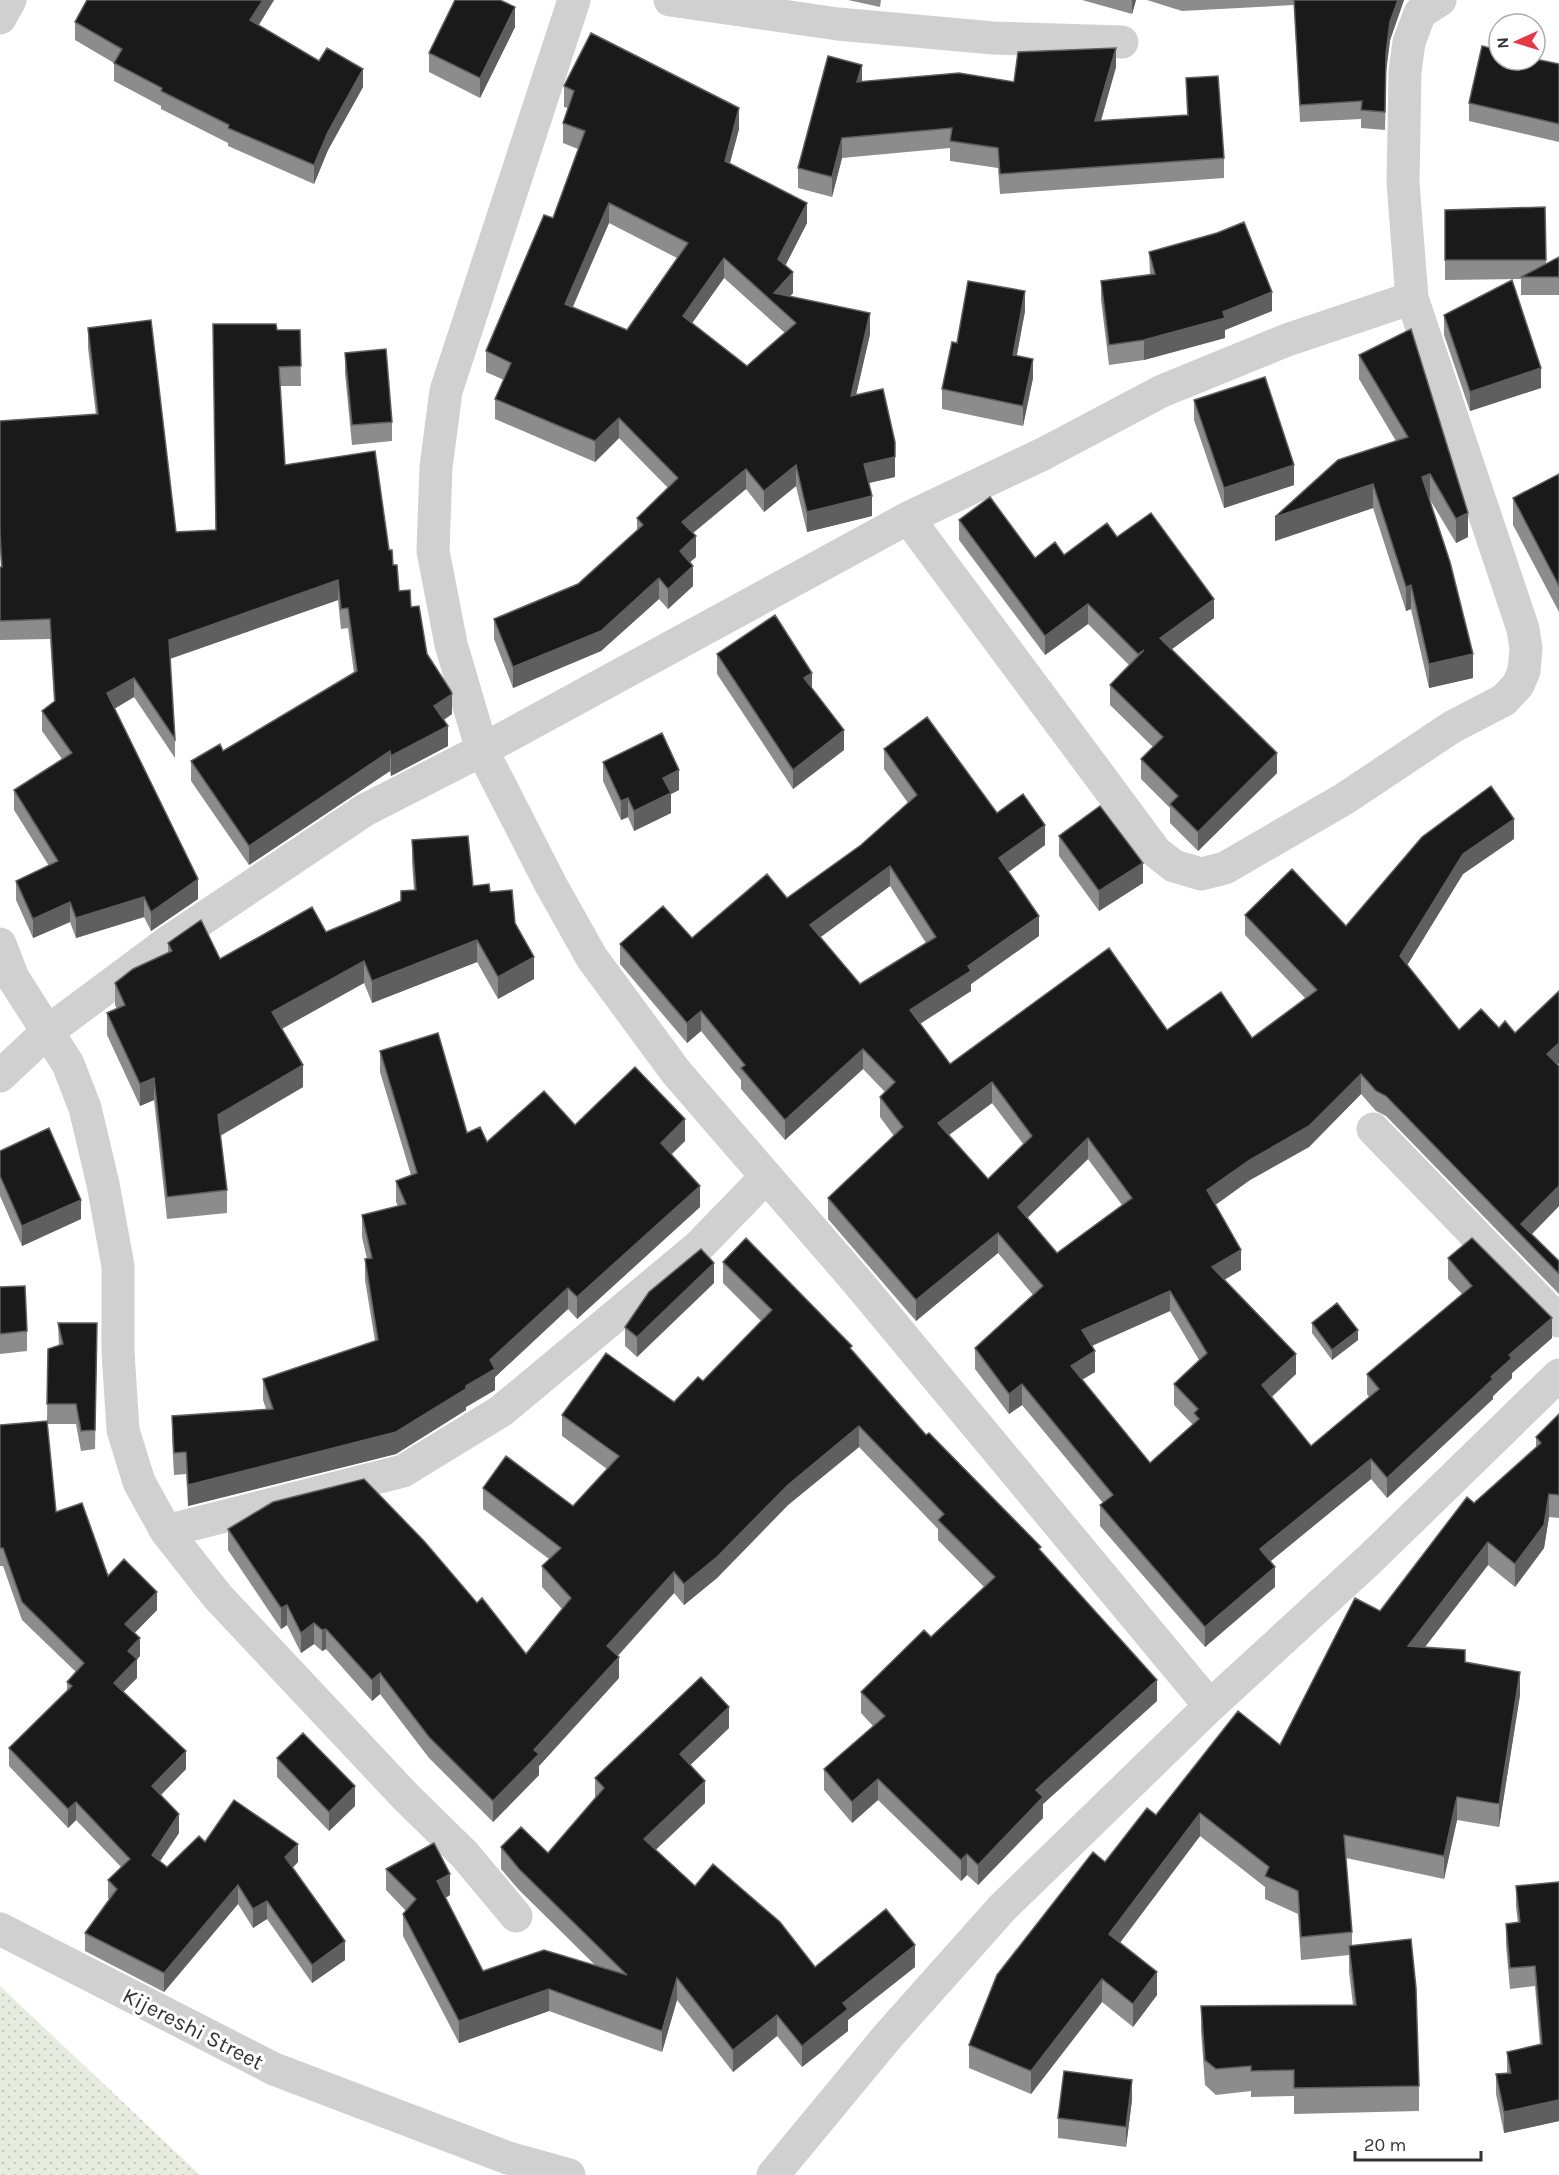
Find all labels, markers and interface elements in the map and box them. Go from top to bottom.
north arrow [1487,12,1547,72]
text: N [1493,37,1512,49]
street label: Kijereshi Street [118,1982,268,2076]
scale bar [1355,2124,1481,2162]
text: 20 m [1364,2134,1406,2156]

